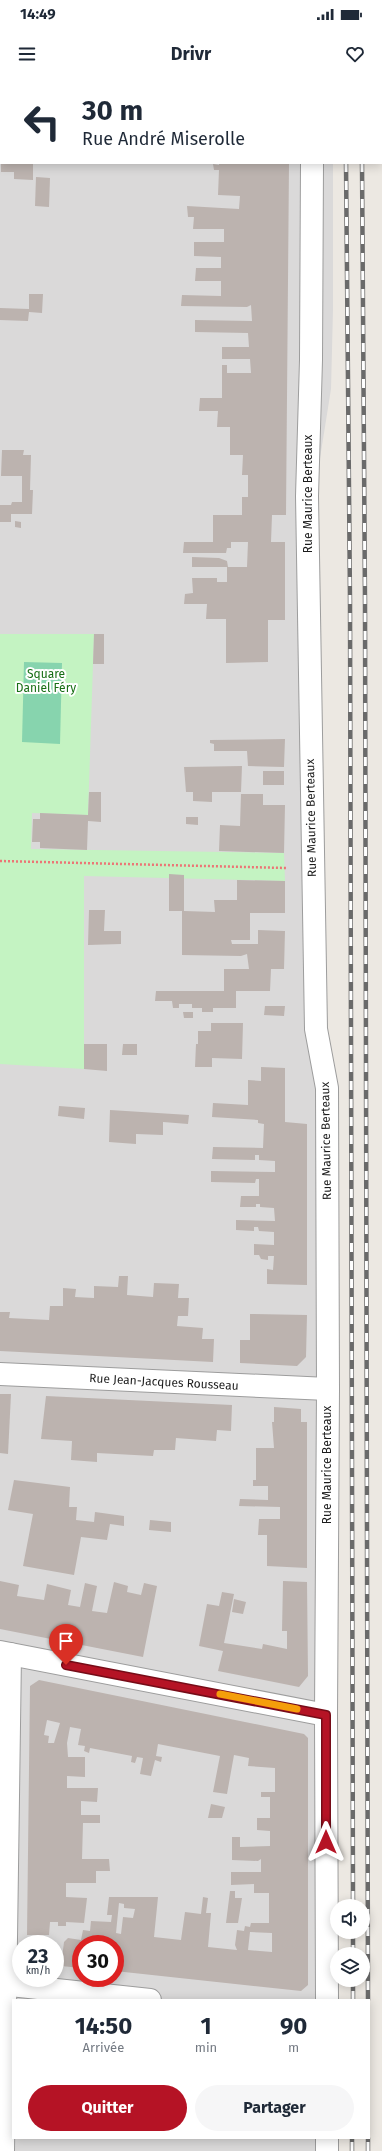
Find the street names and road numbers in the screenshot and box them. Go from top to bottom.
street label: Rue Maurice Berteaux [301,435,315,553]
street label: Rue Maurice Berteaux [303,759,319,877]
street label: Rue Maurice Berteaux [318,1082,334,1200]
street label: Rue Jean-Jacques Rousseau [89,1371,239,1393]
street label: Rue Maurice Berteaux [320,1406,334,1524]

